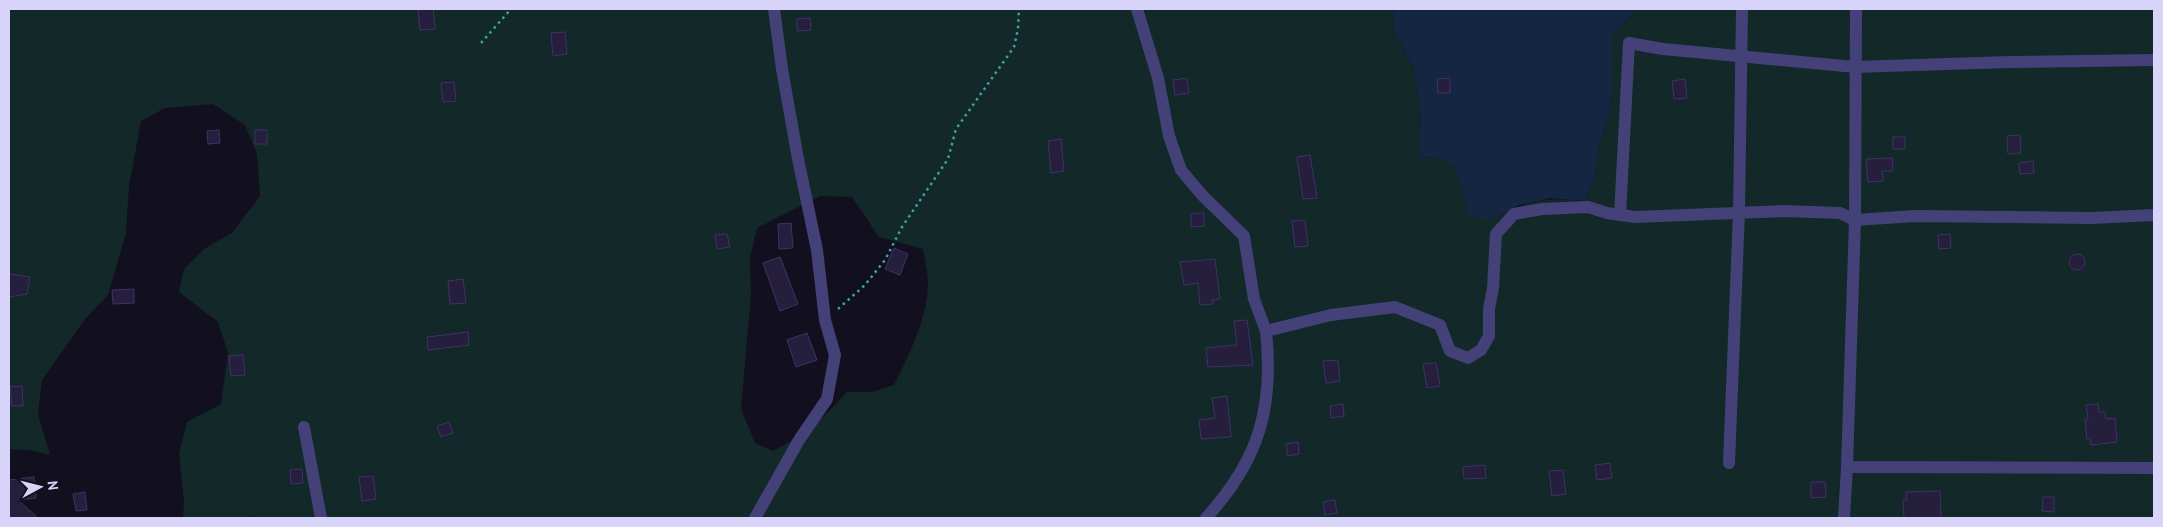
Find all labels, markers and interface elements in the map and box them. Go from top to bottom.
north arrow [15,462,65,512]
text: N [43,480,62,491]

